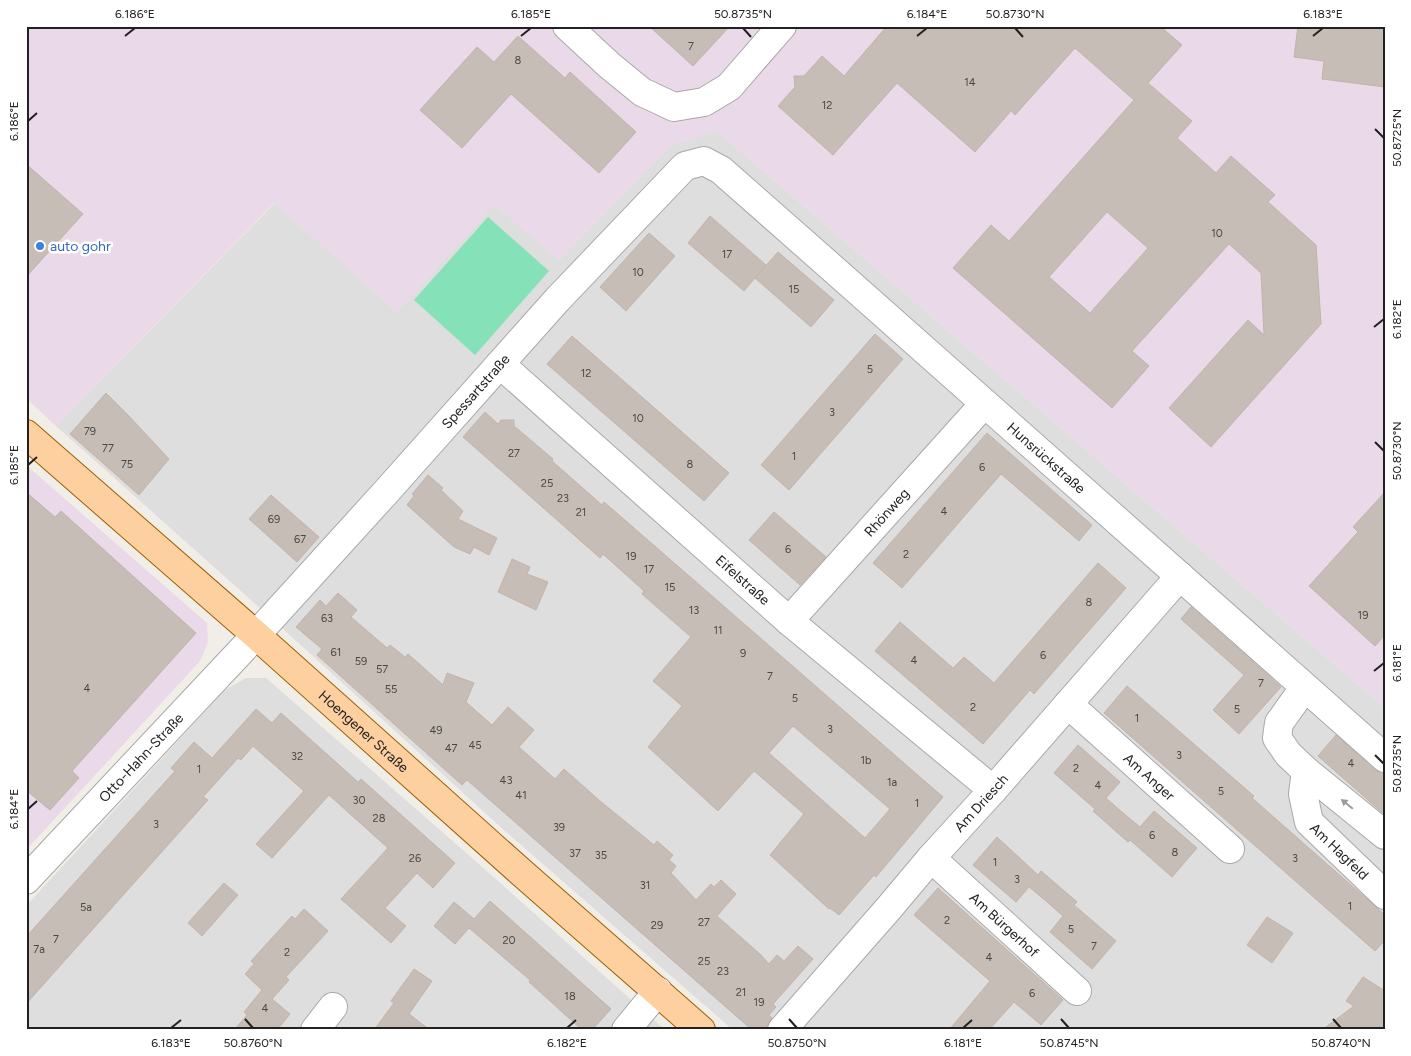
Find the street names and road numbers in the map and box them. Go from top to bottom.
street label: Spessartstraße [438,351,514,433]
street label: Hunsrückstraße [1003,419,1089,498]
street label: Rhönweg [861,485,913,540]
street label: Eifelstraße [712,552,773,609]
street label: Hoengener Straße [315,687,412,777]
street label: Otto-Hahn-Straße [95,710,187,806]
street label: Am Anger [1120,750,1178,805]
street label: Am Driesch [951,771,1012,836]
street label: Am Hagfeld [1306,820,1372,884]
street label: Am Bürgerhof [966,889,1043,961]

